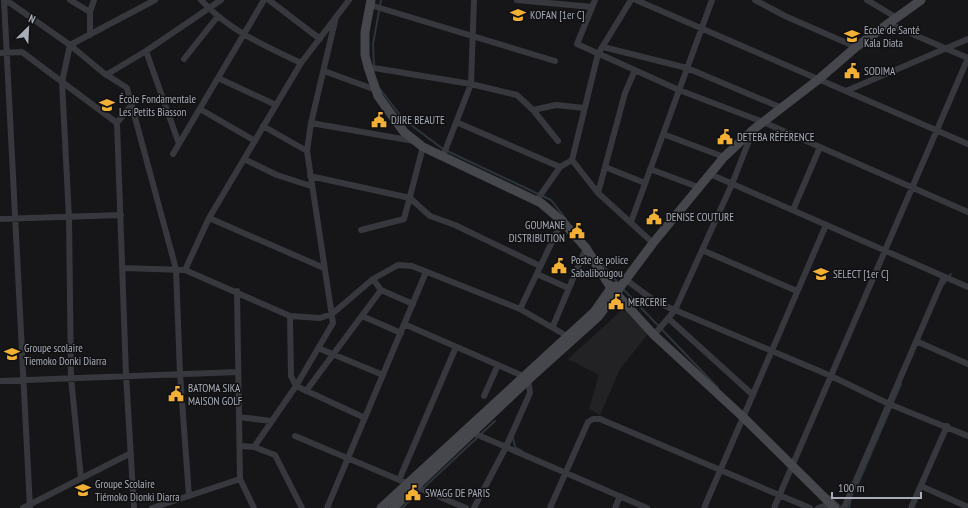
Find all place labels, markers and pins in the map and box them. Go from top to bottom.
school or university icon: KOFAN [1er C] [509,6,527,24]
place label: KOFAN [1er C] [530,8,585,22]
place label: Ecole de Santé Kala Diata [864,23,920,50]
school or university icon: Ecole de Santé Kala Diata [843,27,861,45]
public building icon: SODIMA [843,62,861,80]
place label: SODIMA [864,64,896,78]
place label: École Fondamentale Les Petits Biasson [119,92,196,119]
school or university icon: École Fondamentale Les Petits Biasson [98,96,116,114]
public building icon: DJIRE BEAUTE [370,111,388,129]
place label: DJIRE BEAUTE [391,113,445,127]
public building icon: DETEBA RÉFÉRENCE [716,128,734,146]
place label: DETEBA RÉFÉRENCE [737,130,815,144]
public building icon: DENISE COUTURE [645,208,663,226]
place label: DENISE COUTURE [666,210,734,224]
place label: GOUMANE DISTRIBUTION [509,218,565,245]
public building icon: GOUMANE DISTRIBUTION [568,222,586,240]
place label: Poste de police Sabalibougou [571,253,629,280]
public building icon: Poste de police Sabalibougou [550,257,568,275]
school or university icon: SELECT [1er C] [812,265,830,283]
place label: SELECT [1er C] [833,267,889,281]
public building icon: MERCERIE [607,293,625,311]
place label: MERCERIE [628,295,667,309]
place label: Groupe scolaire Tiemoko Donki Diarra [24,341,106,368]
school or university icon: Groupe scolaire Tiemoko Donki Diarra [3,345,21,363]
place label: BATOMA SIKA MAISON GOLF [188,381,243,408]
public building icon: BATOMA SIKA MAISON GOLF [167,385,185,403]
place label: Groupe Scolaire Tiémoko Dionki Diarra [95,477,180,504]
school or university icon: Groupe Scolaire Tiémoko Dionki Diarra [74,481,92,499]
public building icon: SWAGG DE PARIS [404,484,422,502]
place label: SWAGG DE PARIS [425,486,490,500]

